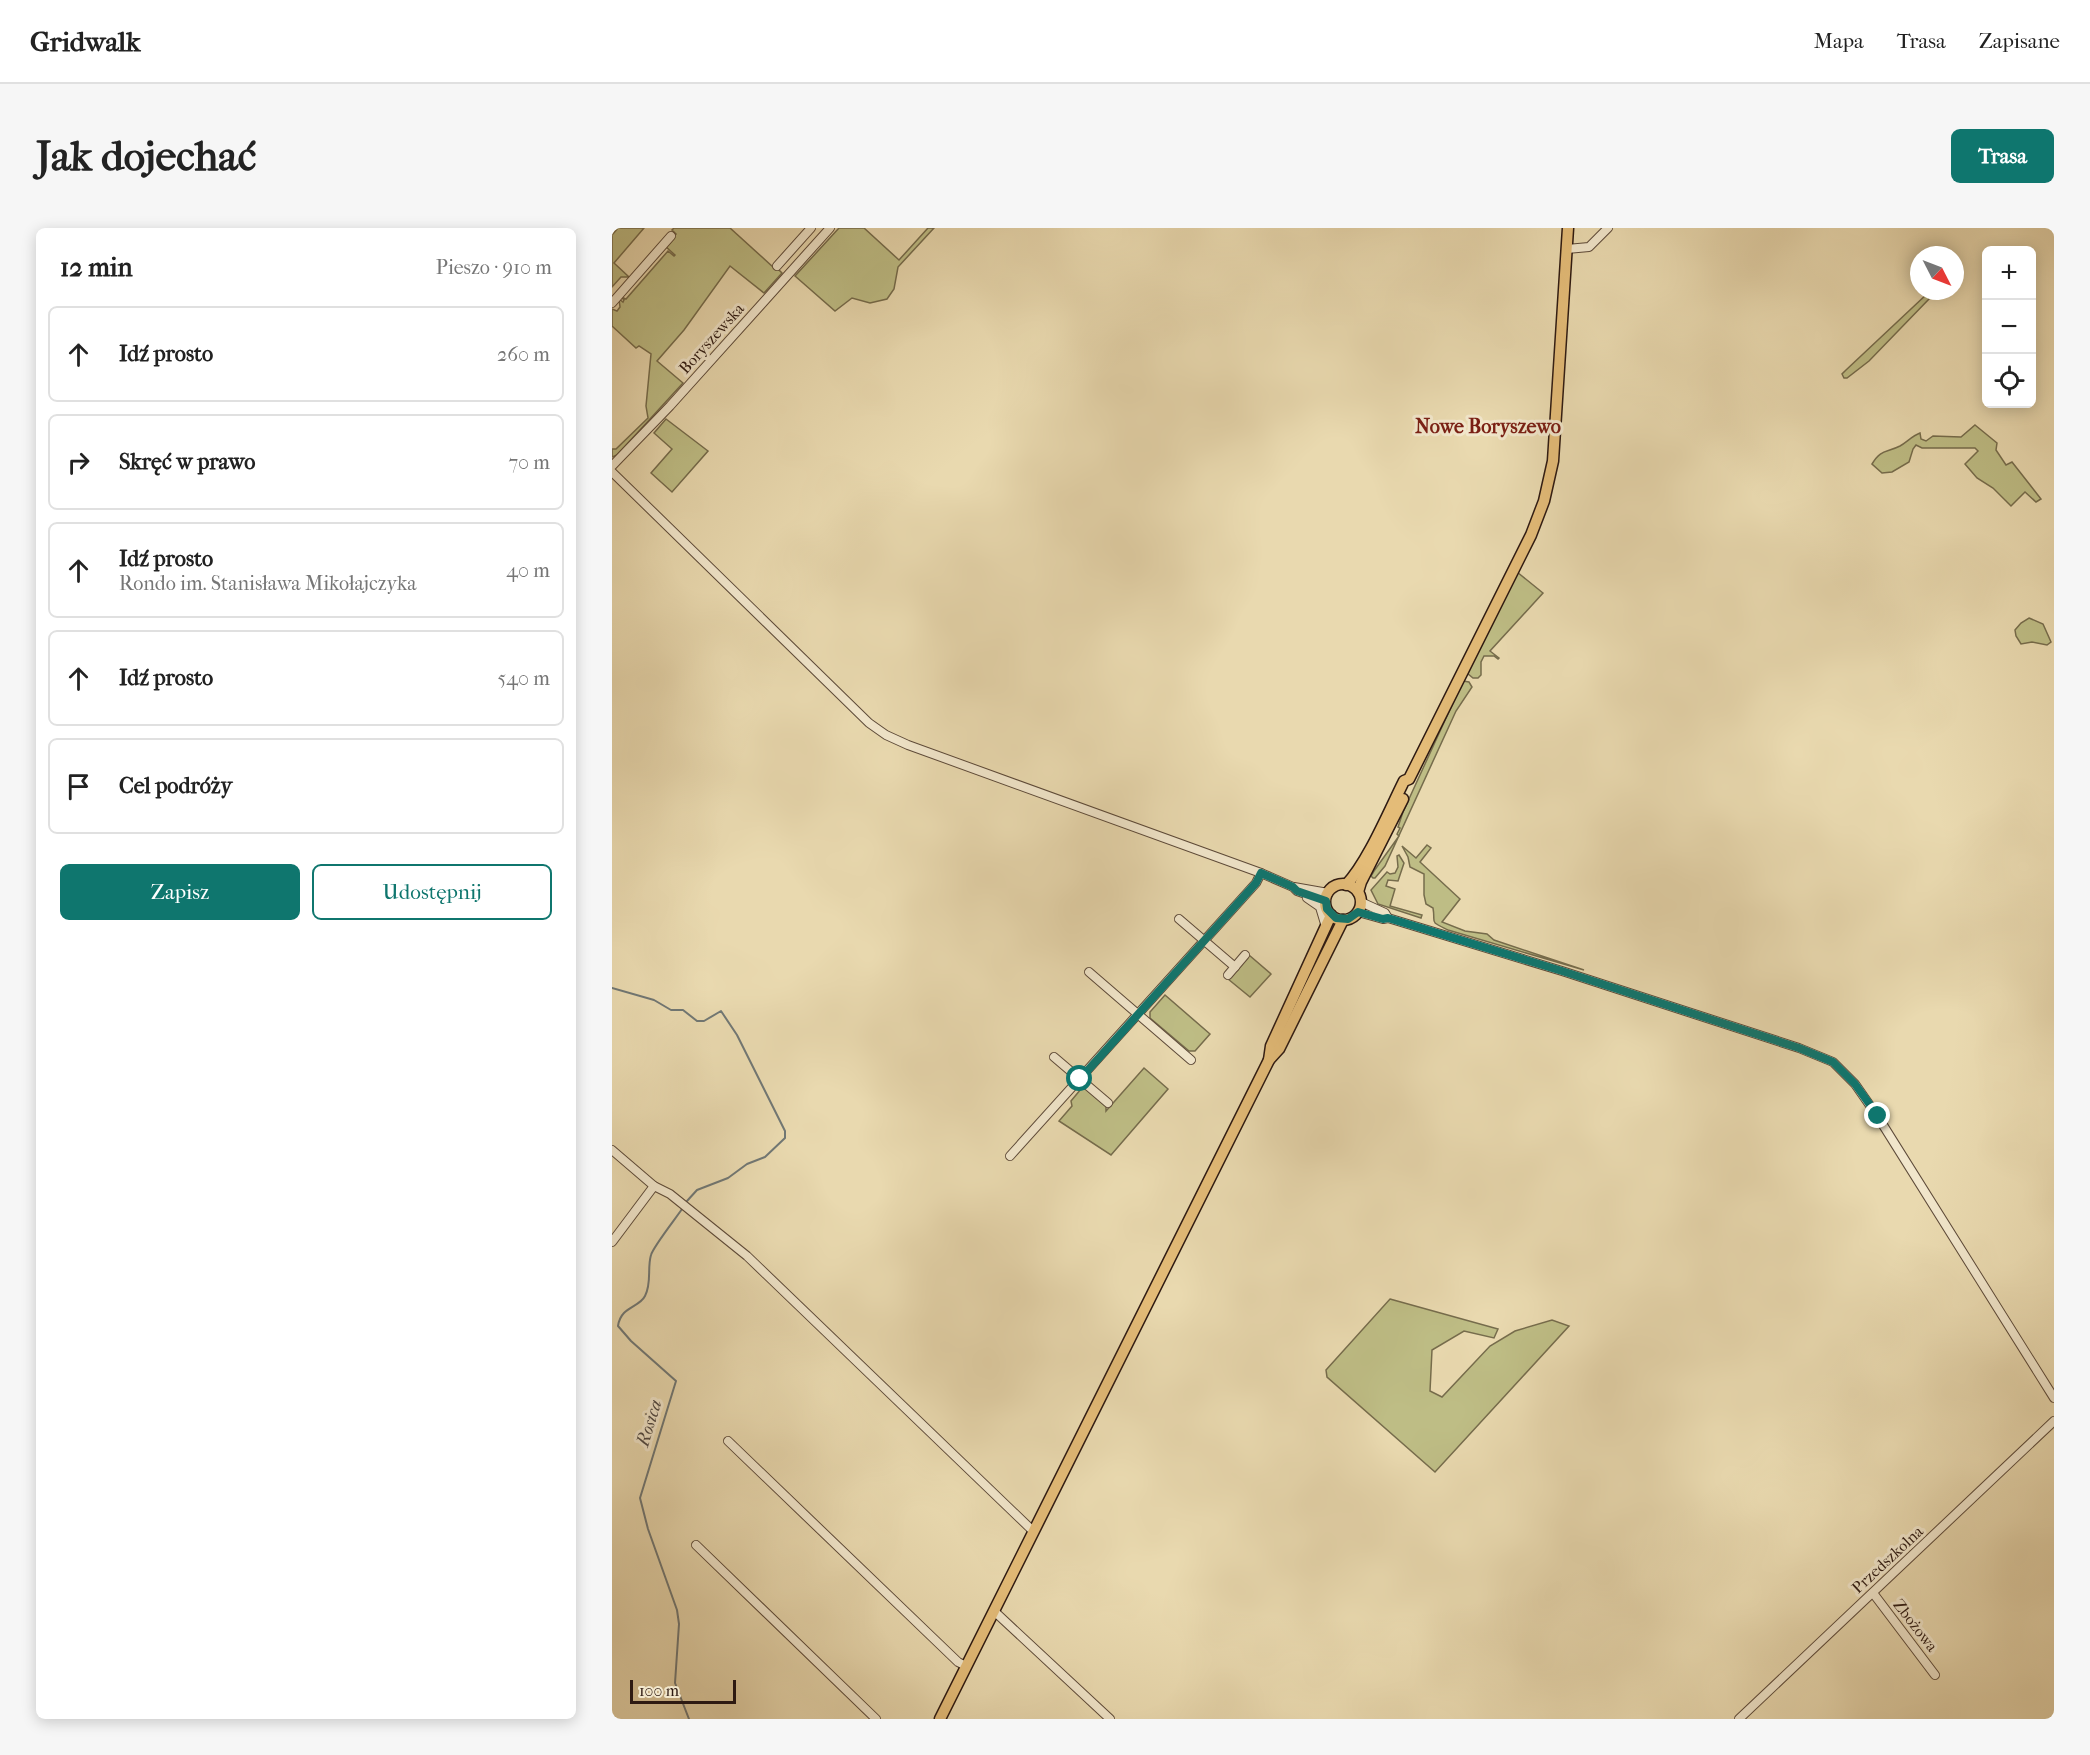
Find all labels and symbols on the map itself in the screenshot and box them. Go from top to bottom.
north arrow [1910,246,1964,300]
street label: Boryszewska [675,299,748,377]
district label: Nowe Boryszewo [1415,415,1561,438]
route start [1066,1065,1092,1091]
route end [1864,1102,1890,1128]
water label: Rosica [632,1397,666,1450]
street label: Przedszkolna [1848,1521,1927,1597]
street label: Zbożowa [1889,1595,1942,1656]
scale bar [630,1677,736,1704]

